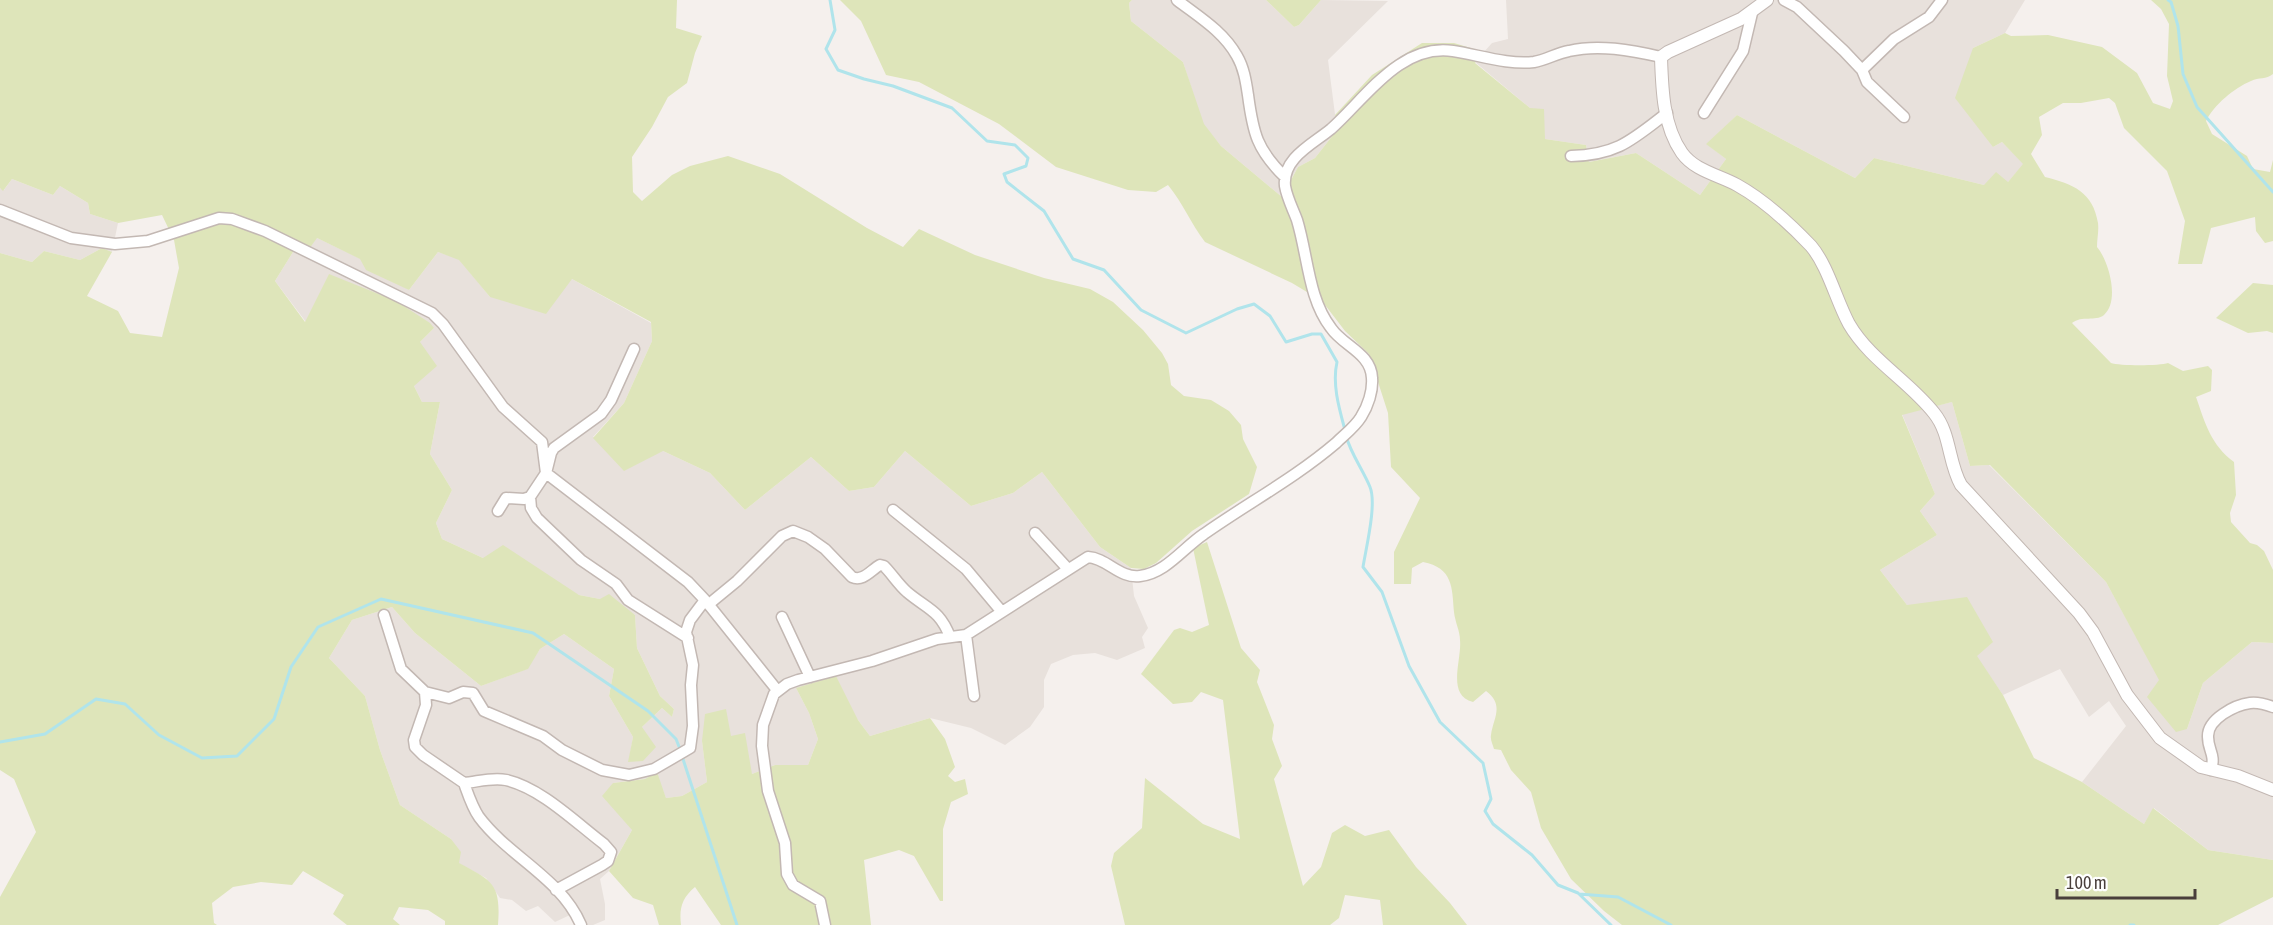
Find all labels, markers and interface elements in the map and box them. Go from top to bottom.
scale bar [2057,862,2195,900]
text: 100 m [2066,872,2107,893]

